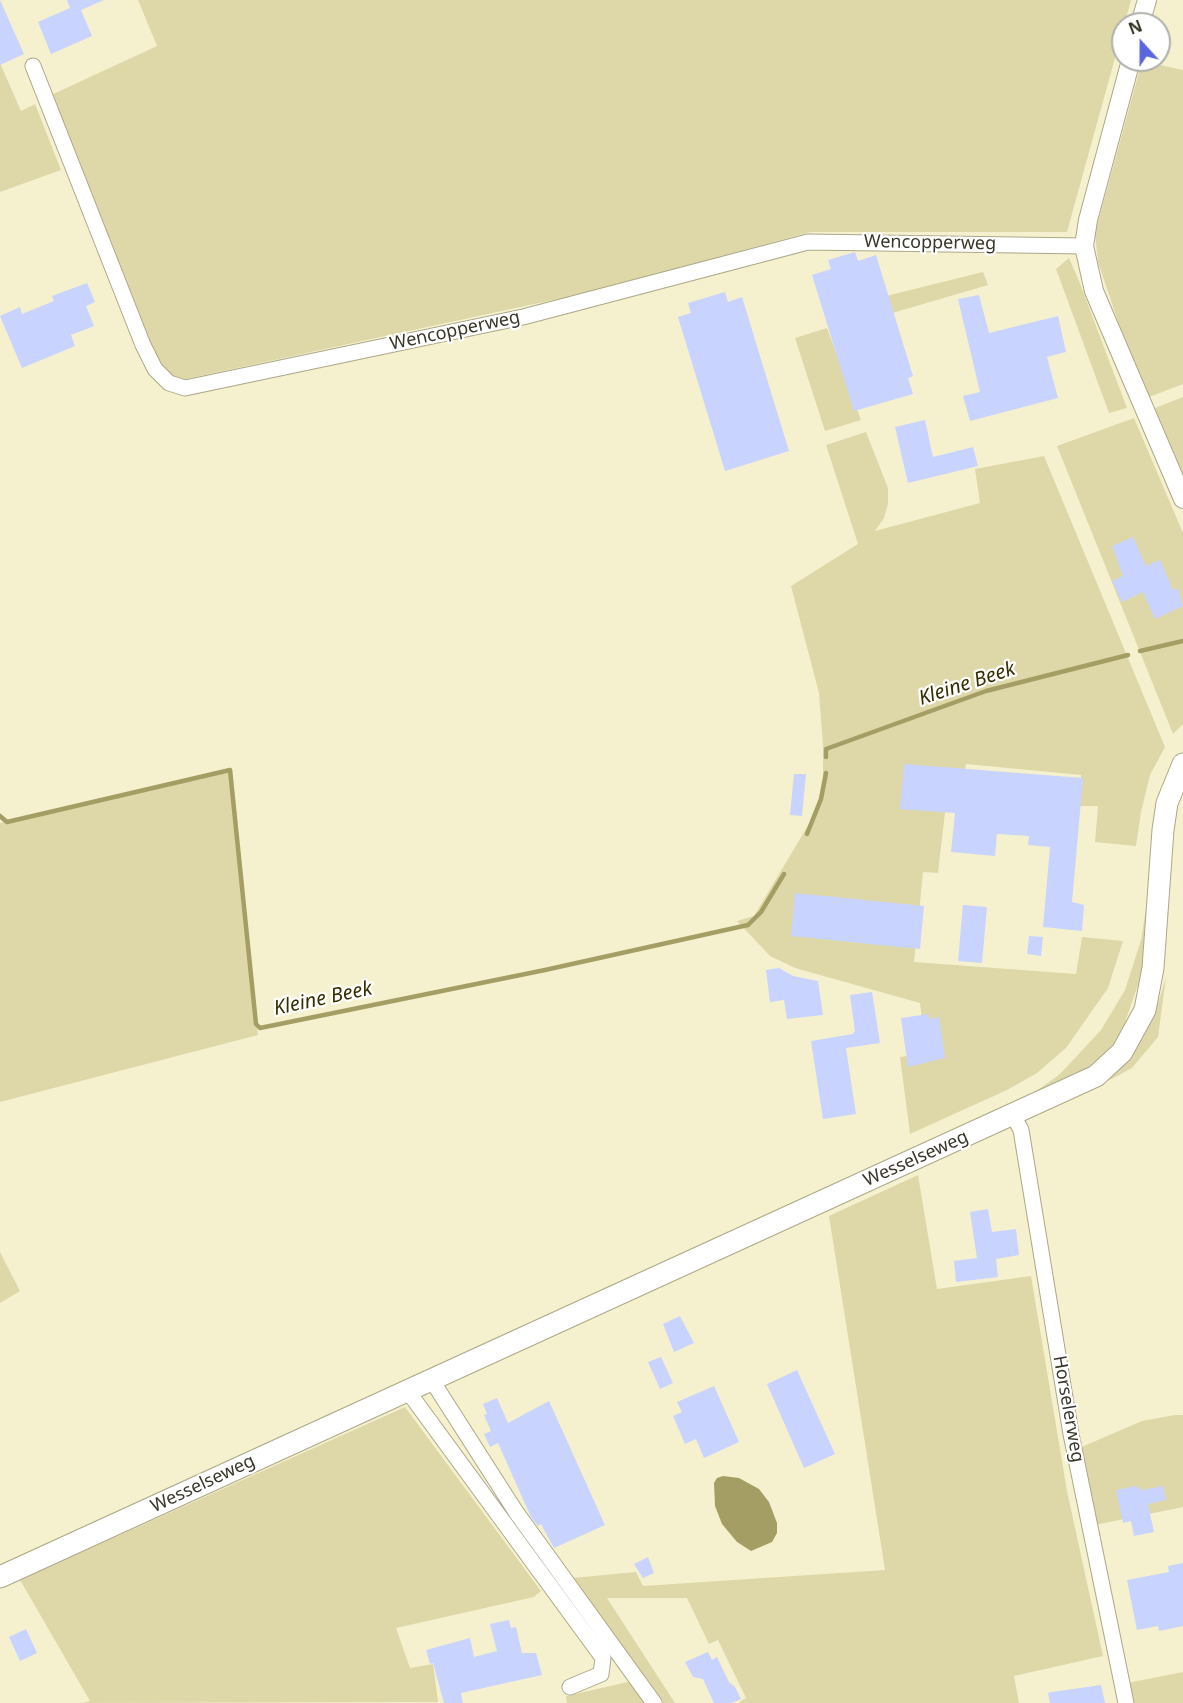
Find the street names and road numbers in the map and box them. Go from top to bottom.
street label: Wencopperweg [864,231,996,255]
street label: Wencopperweg [388,307,522,355]
street label: Wesselseweg [860,1126,972,1192]
street label: Horselerweg [1048,1354,1088,1464]
street label: Wesselseweg [148,1450,258,1518]

